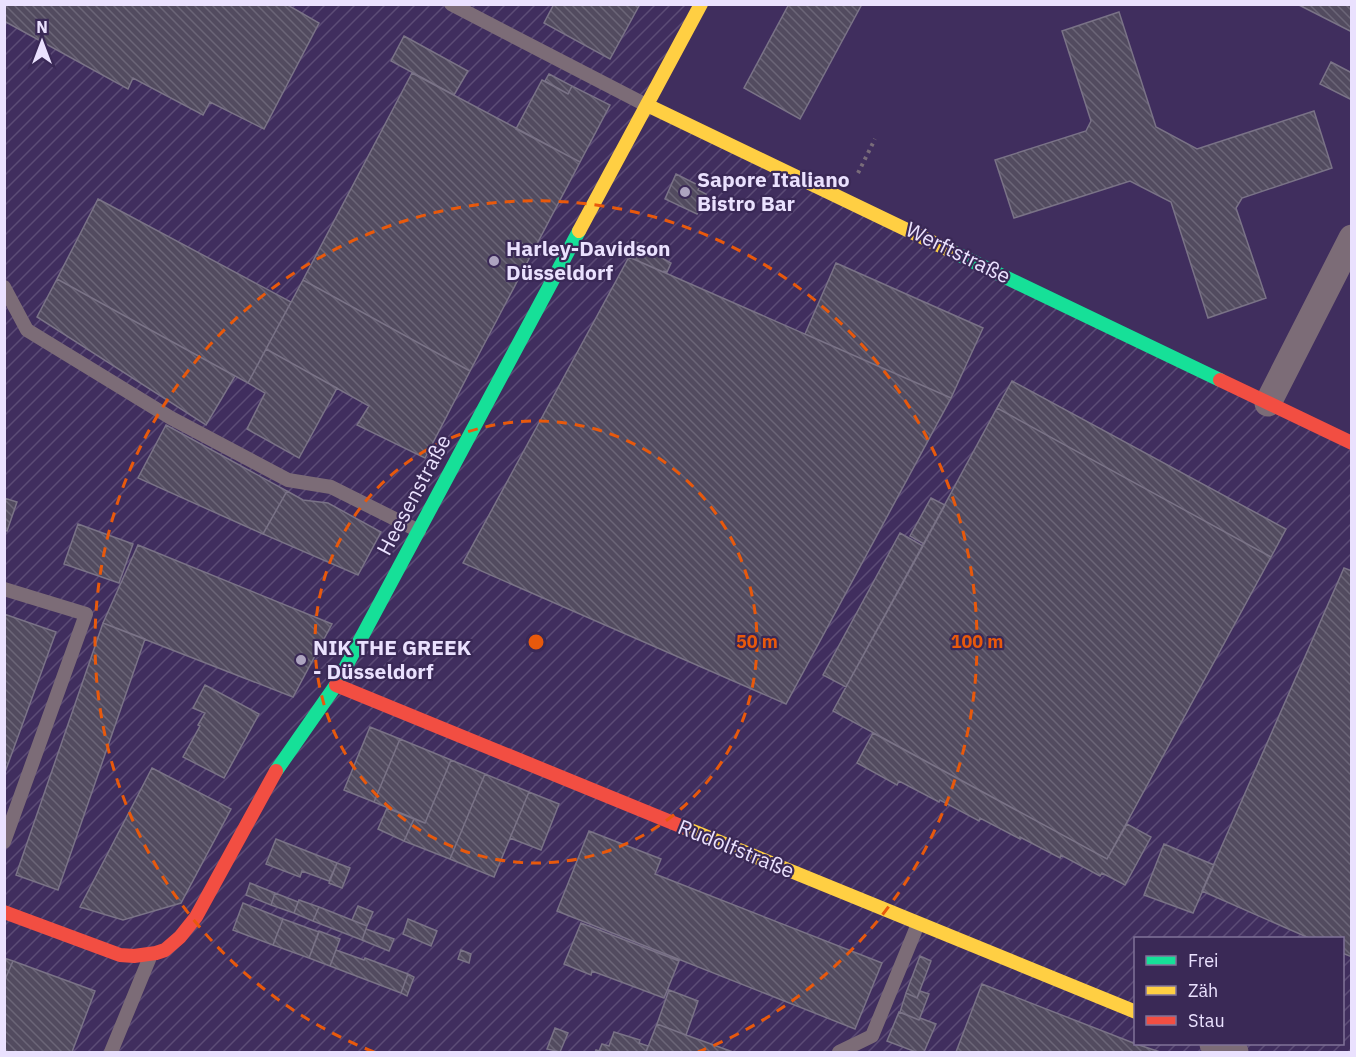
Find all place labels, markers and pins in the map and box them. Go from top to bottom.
place label: Sapore Italiano Bistro Bar [697,165,850,217]
marker: Sapore Italiano Bistro Bar [678,185,692,199]
place label: Harley-Davidson Düsseldorf [506,234,671,286]
marker: Harley-Davidson Düsseldorf [487,254,501,268]
centre of rings [526,632,546,652]
place label: NIK THE GREEK - Düsseldorf [313,633,472,685]
marker: NIK THE GREEK - Düsseldorf [294,653,308,667]

